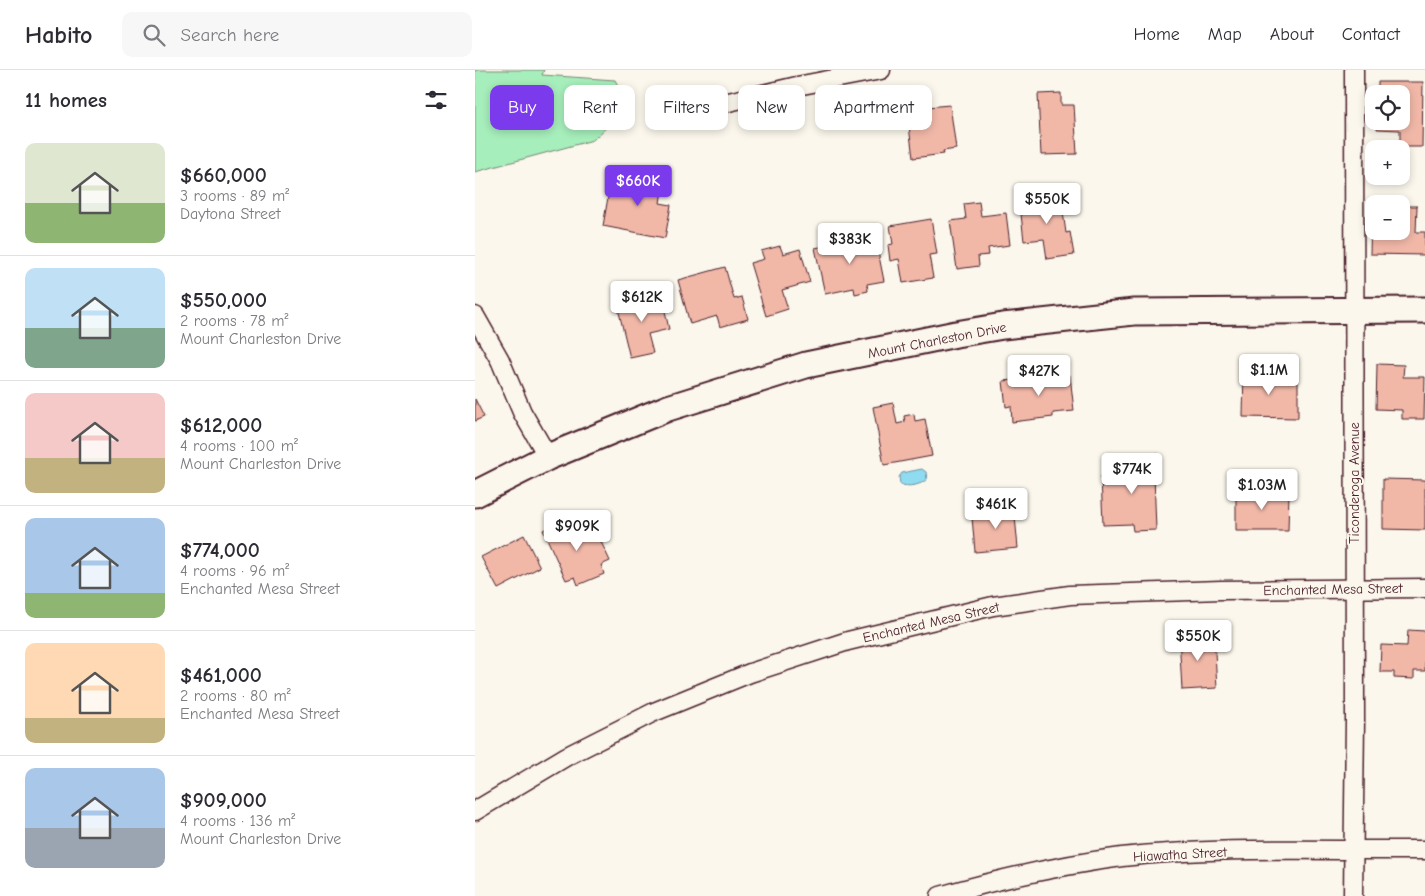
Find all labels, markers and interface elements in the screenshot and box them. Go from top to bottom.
search box [122,12,472,57]
text: Habito [25,21,92,49]
icon: search [140,21,168,49]
text: Search here [180,24,279,46]
text: Home [1133,24,1180,45]
text: Map [1208,24,1242,45]
text: About [1270,24,1314,45]
text: Contact [1342,24,1400,45]
chip: Buy [490,85,554,130]
chip: Rent [564,85,635,130]
chip: Filters [645,85,728,130]
chip: New [738,85,805,130]
chip: Apartment [815,85,932,130]
map controls [1365,85,1410,240]
button: locate [1365,85,1410,130]
icon: filters [422,86,450,114]
text: 11 homes [25,88,107,112]
button: + [1365,140,1410,185]
icon: home [65,163,125,223]
text: $660,000 [180,163,267,187]
pin: $660K [603,164,673,207]
text: $660K [616,172,660,190]
pin: $550K [1012,182,1082,225]
text: 3 rooms · 89 m² [180,187,289,205]
text: $550K [1025,190,1069,208]
button: − [1365,195,1410,240]
text: Daytona Street [180,205,281,223]
pin: $383K [815,222,885,265]
text: $383K [829,230,871,248]
pin: $612K [607,280,677,323]
icon: home [65,288,125,348]
text: $550,000 [180,288,267,312]
text: $612K [621,288,663,306]
text: 2 rooms · 78 m² [180,312,288,330]
street label: Mount Charleston Drive [866,319,1008,362]
text: Mount Charleston Drive [180,330,341,348]
pin: $427K [1004,354,1074,397]
pin: $1.1M [1234,354,1304,396]
text: $1.1M [1250,361,1288,379]
text: $427K [1018,362,1060,380]
icon: home [65,413,125,473]
text: $612,000 [180,413,262,437]
street label: Ticonderoga Avenue [1346,422,1363,544]
text: 4 rooms · 100 m² [180,437,298,455]
pin: $774K [1097,452,1167,495]
text: Mount Charleston Drive [180,455,341,473]
text: $774K [1112,460,1152,478]
pin: $1.03M [1221,468,1303,511]
text: $1.03M [1238,476,1286,494]
pin: $461K [961,488,1031,530]
text: $461K [976,495,1016,513]
pin: $909K [542,510,612,552]
text: $909K [555,517,599,535]
icon: home [65,538,125,598]
text: $774,000 [180,538,260,562]
text: 4 rooms · 96 m² [180,562,289,580]
text: Enchanted Mesa Street [180,580,340,598]
street label: Enchanted Mesa Street [1263,580,1404,599]
street label: Enchanted Mesa Street [861,598,1002,646]
pin: $550K [1163,620,1233,662]
text: $550K [1176,627,1220,645]
icon: home [65,663,125,723]
text: $461,000 [180,663,262,687]
text: 2 rooms · 80 m² [180,687,291,705]
text: Enchanted Mesa Street [180,705,340,723]
icon: home [65,788,125,848]
text: $909,000 [180,788,267,812]
text: 4 rooms · 136 m² [180,812,295,830]
text: Mount Charleston Drive [180,830,341,848]
street label: Hiawatha Street [1132,843,1229,865]

